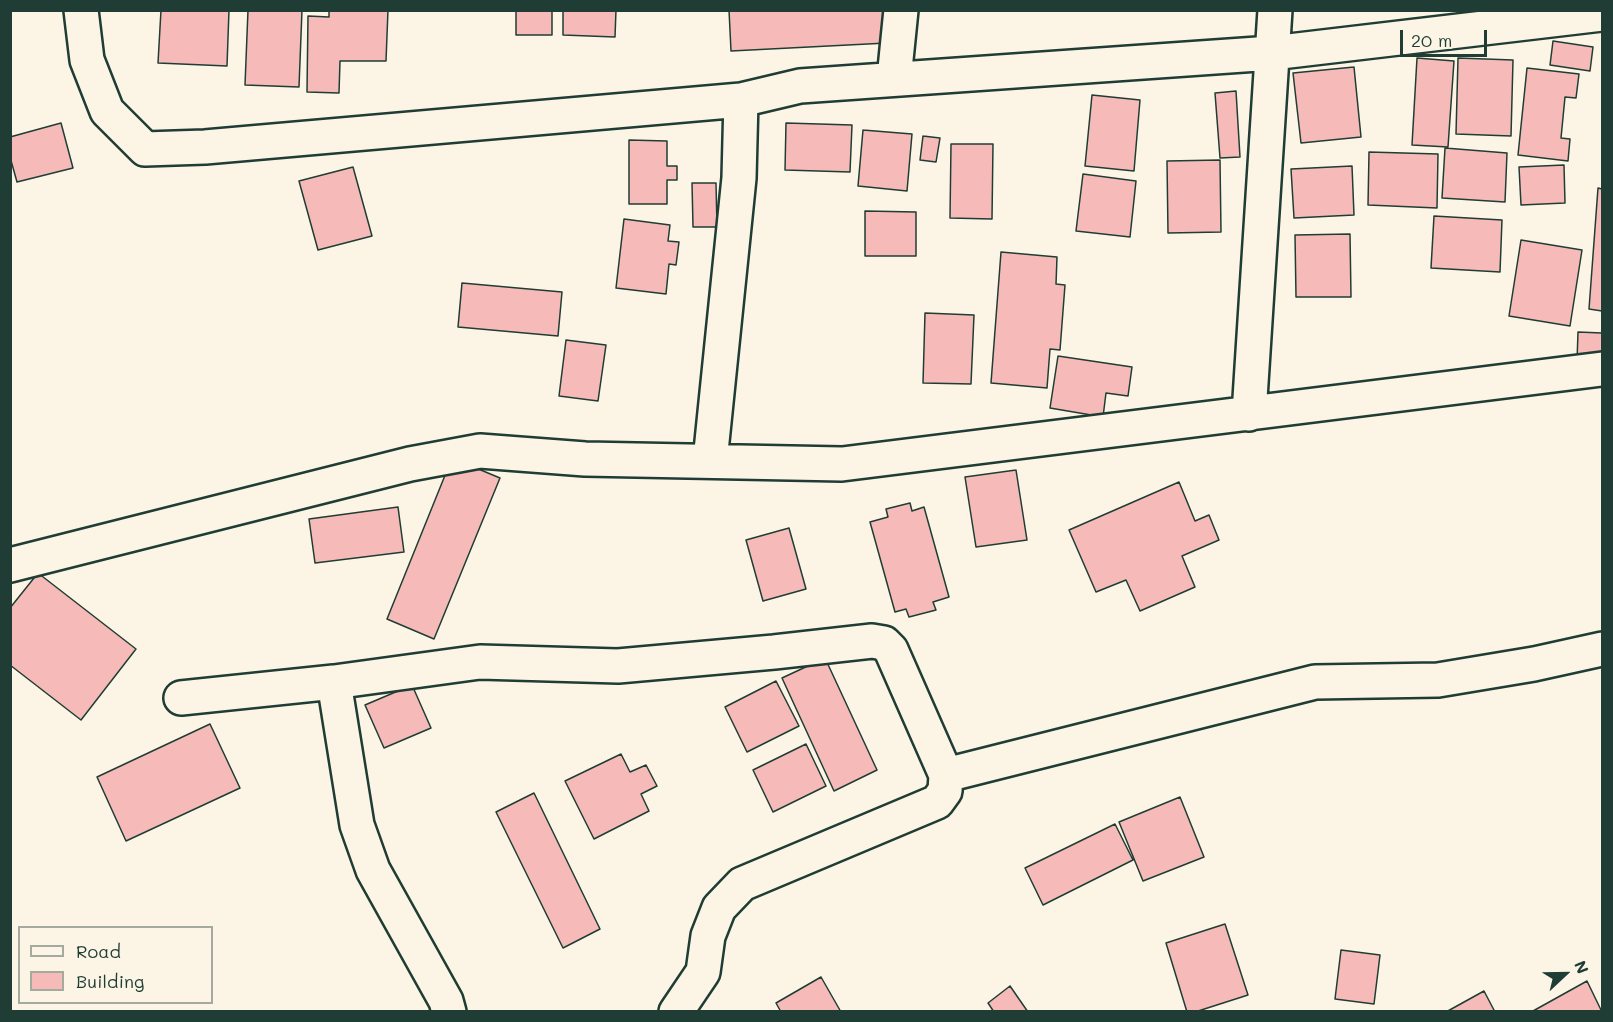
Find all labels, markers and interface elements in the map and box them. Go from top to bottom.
scale bar [1403,18,1490,56]
text: 20 m [1411,28,1452,52]
legend [18,926,213,1004]
text: Road [76,939,121,963]
north arrow [1535,944,1595,1004]
text: N [1570,958,1594,977]
text: Building [76,969,144,993]

